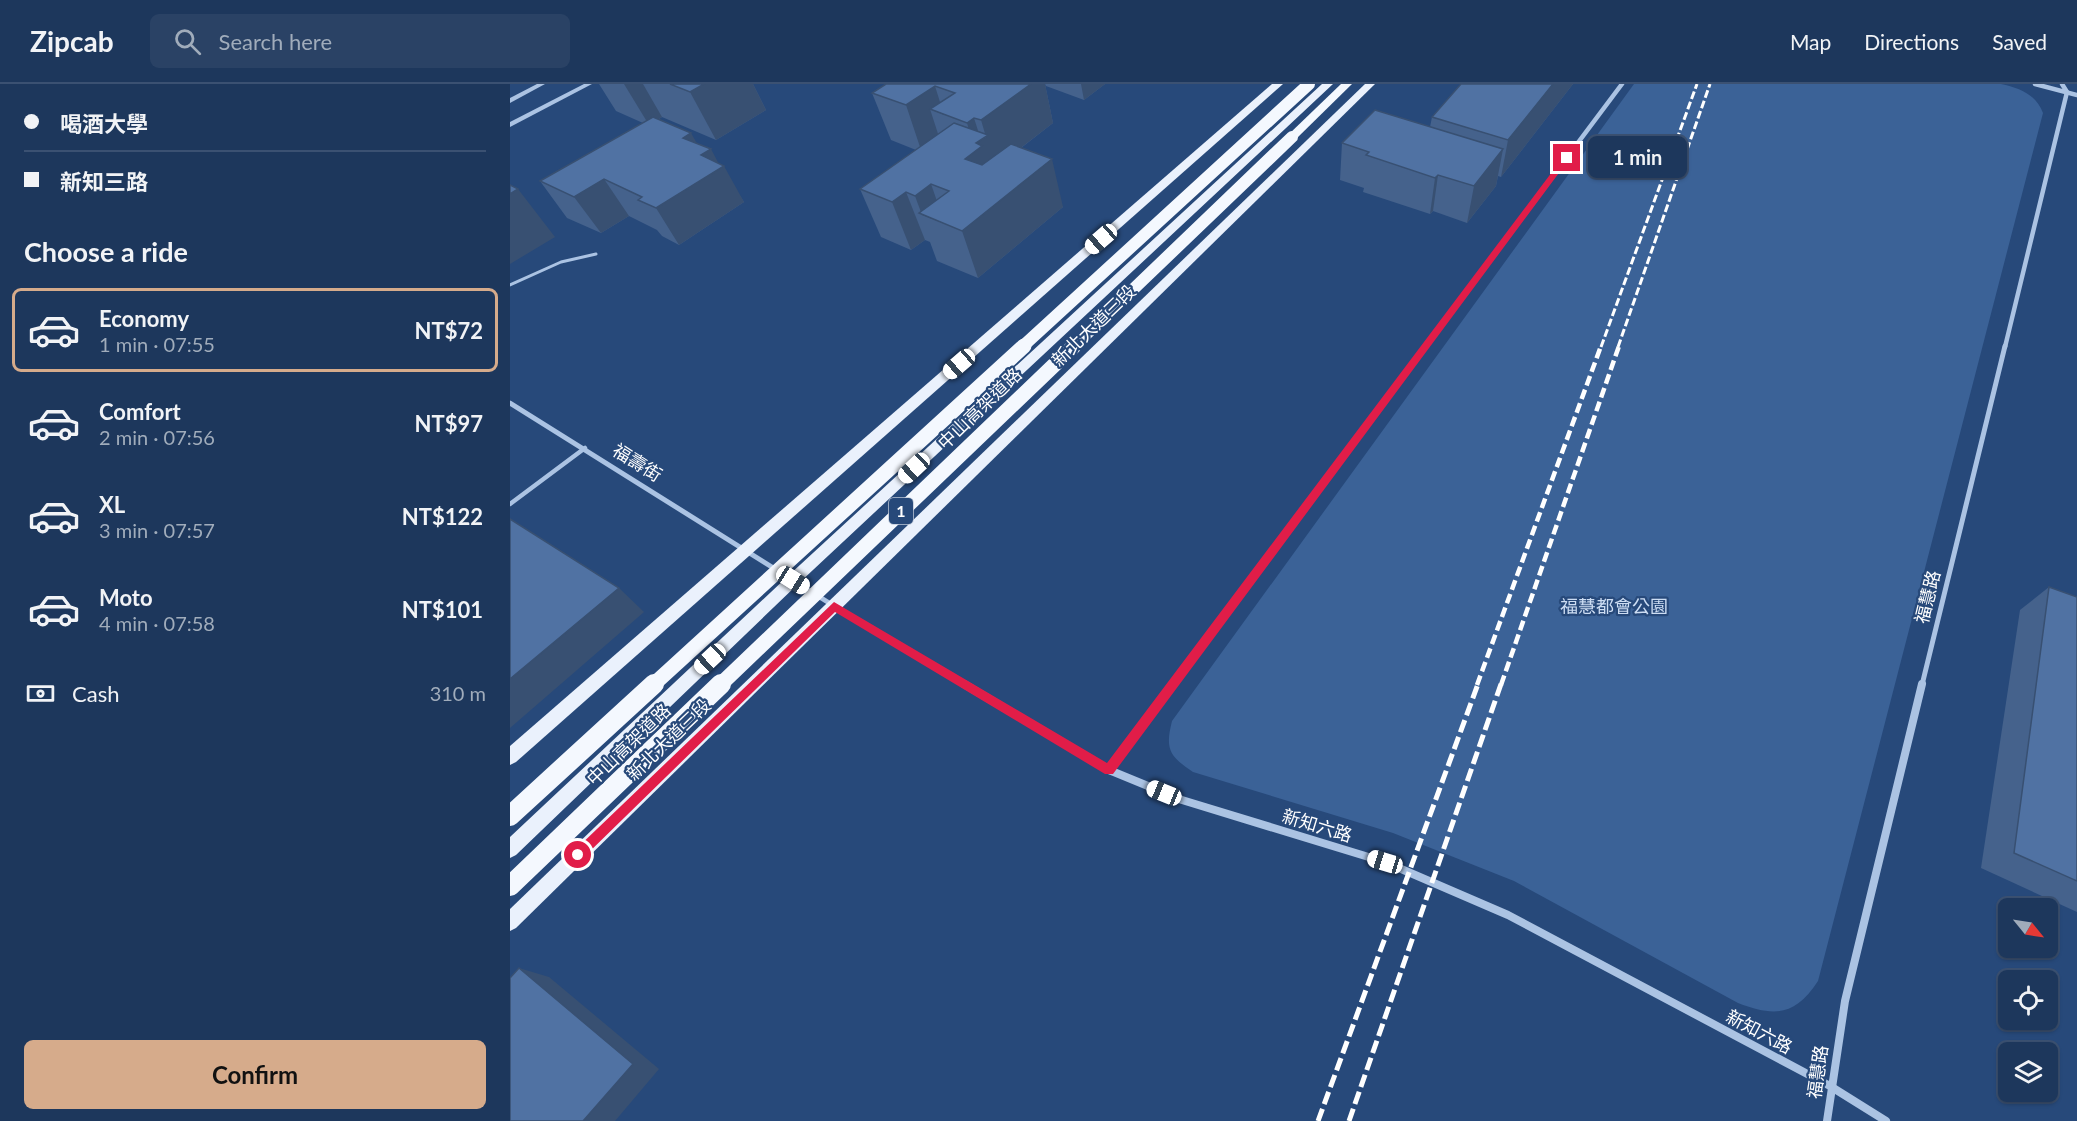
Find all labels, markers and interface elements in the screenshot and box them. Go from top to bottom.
search box [150,14,570,68]
text: Zipcab [30,24,114,58]
icon: search [171,25,204,58]
text: Search here [219,28,332,55]
text: Map [1790,29,1831,54]
text: Directions [1864,29,1959,54]
text: Saved [1992,29,2047,54]
text: 喝酒大學 [60,110,148,137]
callout: 1 min [1588,137,1687,179]
route end [1553,144,1580,171]
text: 1 min [1613,145,1662,169]
text: 新知三路 [60,168,148,195]
car [1082,220,1120,258]
text: Choose a ride [24,235,188,268]
street label: 新北大道三段 [1047,280,1140,371]
icon: car [27,303,81,357]
text: Economy [99,305,189,332]
text: NT$72 [415,317,483,344]
text: 1 min · 07:55 [99,332,215,356]
car [940,345,978,383]
street label: 中山高架道路 [933,363,1026,454]
icon: car [27,396,81,450]
text: Comfort [99,398,181,425]
text: NT$97 [415,410,483,437]
text: 2 min · 07:56 [99,425,215,449]
street label: 福壽街 [609,439,666,486]
car [895,449,933,487]
icon: car [27,489,81,543]
text: XL [99,491,125,518]
road number: 1 [889,498,913,524]
text: NT$122 [402,503,483,530]
text: 3 min · 07:57 [99,518,215,542]
car [773,563,813,597]
street label: 福慧路 [1910,568,1944,626]
icon: car [27,582,81,636]
text: Moto [99,584,153,611]
park label: 福慧都會公園 [1560,595,1668,617]
text: NT$101 [402,596,483,623]
text: 4 min · 07:58 [99,611,215,635]
car [691,640,729,678]
icon: cash [24,677,57,710]
text: Cash [72,680,119,707]
text: 310 m [430,681,486,705]
street label: 新北大道三段 [622,694,715,785]
street label: 中山高架道路 [582,699,675,790]
car [1144,778,1184,808]
street label: 新知六路 [1280,804,1355,846]
route start [564,841,591,868]
car [1365,848,1405,876]
north arrow [1998,898,2058,958]
map controls [1998,898,2058,1102]
button: locate [1998,970,2058,1030]
street label: 新知六路 [1723,1005,1796,1058]
button: Confirm [24,1040,486,1109]
button: layers [1998,1042,2058,1102]
street label: 福慧路 [1802,1044,1832,1100]

